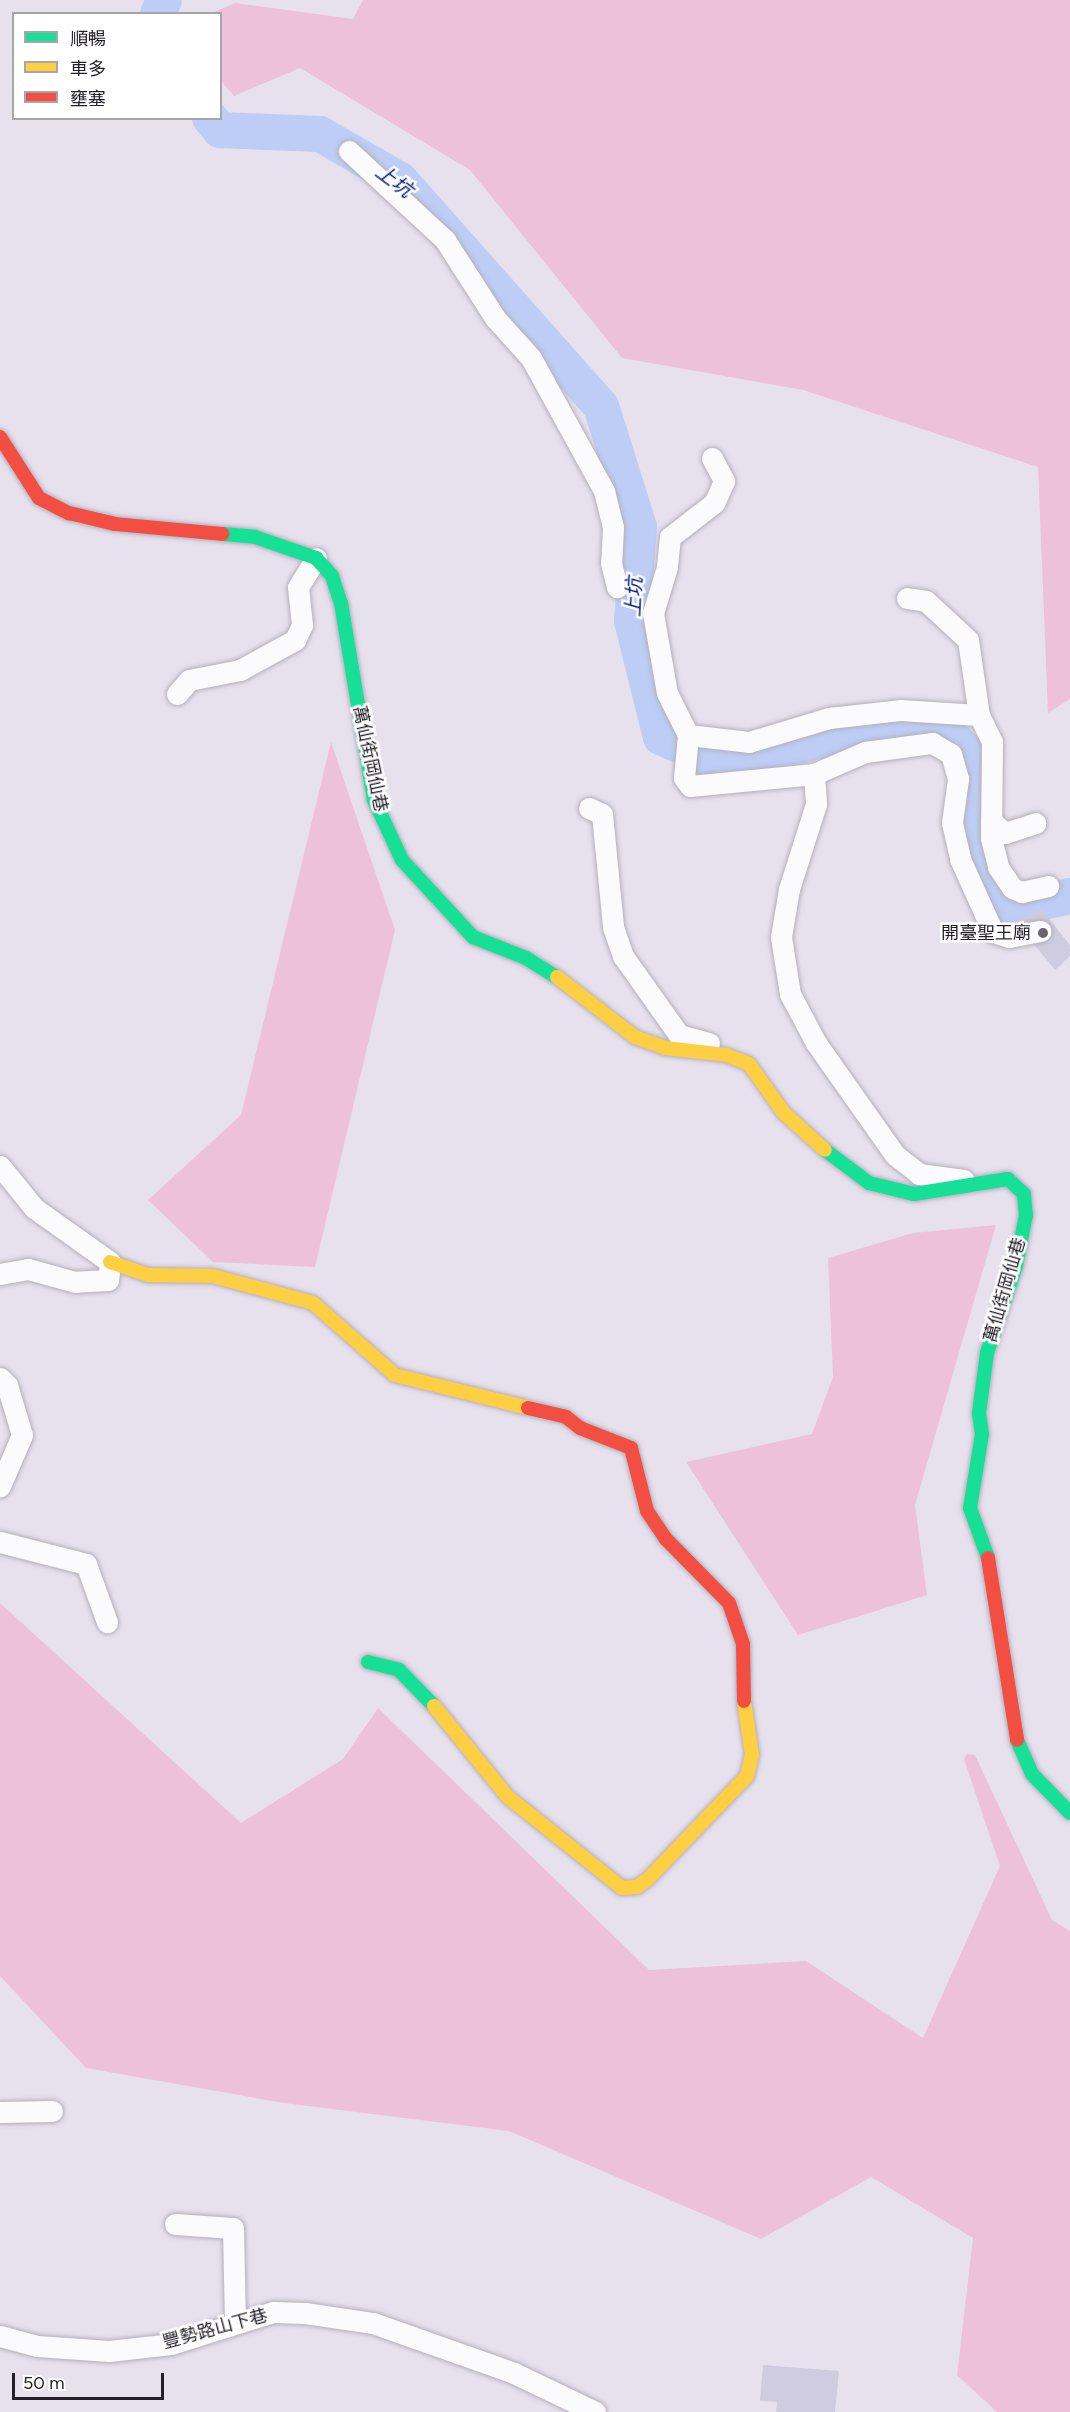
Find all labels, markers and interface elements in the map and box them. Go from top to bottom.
legend [12,12,222,120]
text: 順暢 [70,28,106,50]
text: 車多 [70,58,106,80]
text: 壅塞 [70,88,106,110]
water label: 上坑 [371,159,417,203]
water label: 上坑 [621,576,647,618]
street label: 萬仙街岡仙巷 [348,704,392,814]
place label: 開臺聖王廟 [941,922,1031,944]
marker: 開臺聖王廟 [1036,926,1050,940]
street label: 萬仙街岡仙巷 [980,1235,1030,1345]
street label: 豐勢路山下巷 [160,2305,270,2353]
scale bar [15,2361,166,2399]
text: 50 m [23,2372,65,2394]

